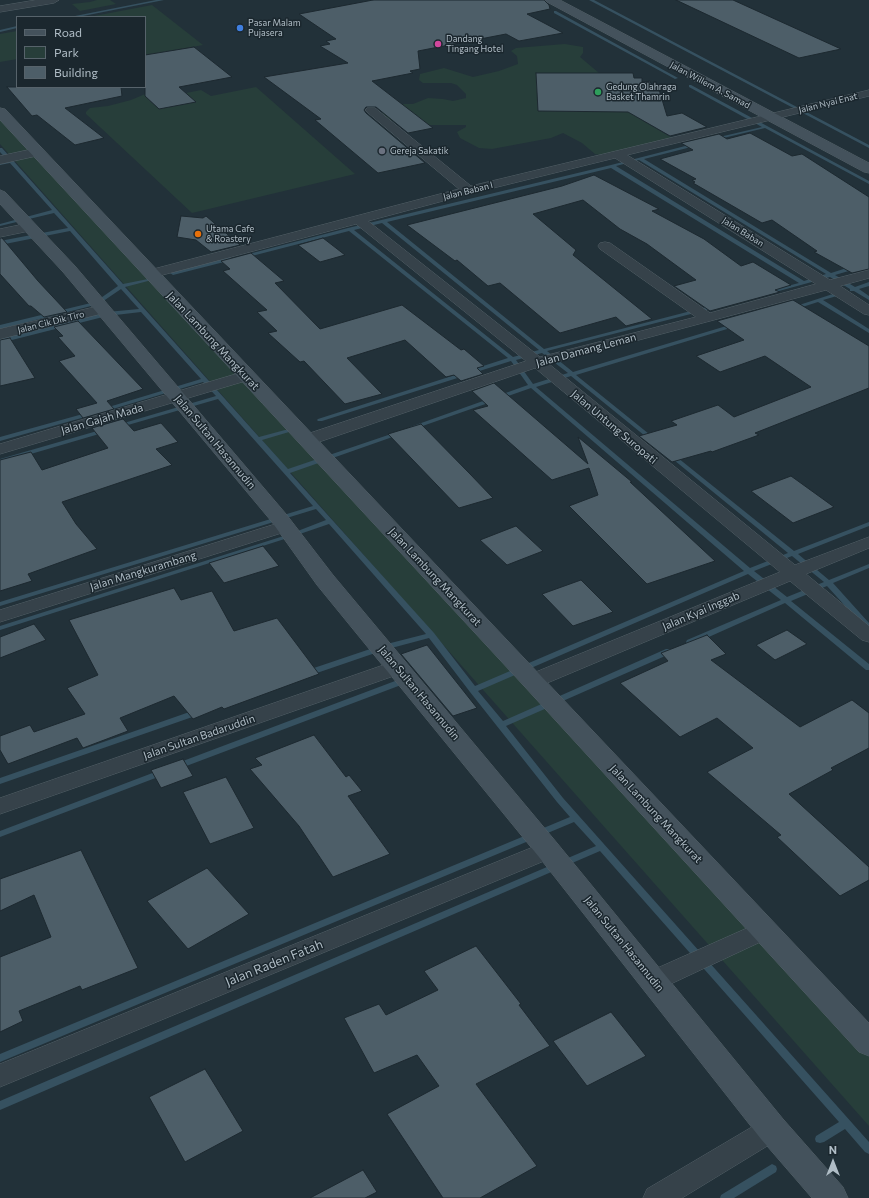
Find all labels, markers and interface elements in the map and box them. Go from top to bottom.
legend [16,16,146,88]
place label: Pasar Malam Pujasera [248,18,301,39]
marker: Pasar Malam Pujasera [235,23,245,33]
text: Road [54,25,82,39]
place label: Dandang Tingang Hotel [446,34,503,55]
marker: Dandang Tingang Hotel [433,39,443,49]
text: Park [54,45,79,59]
street label: Jalan Willem A. Samad [668,59,752,111]
text: Building [54,65,98,79]
place label: Gedung Olahraga Basket Thamrin [606,82,677,103]
marker: Gedung Olahraga Basket Thamrin [593,87,603,97]
street label: Jalan Nyai Enat [797,90,859,116]
marker: Gereja Sakatik [377,146,387,156]
place label: Gereja Sakatik [390,146,449,156]
street label: Jalan Baban I [442,180,494,202]
street label: Jalan Baban [720,215,766,249]
place label: Utama Cafe & Roastery [206,224,254,245]
marker: Utama Cafe & Roastery [193,229,203,239]
street label: Jalan Lambung Mangkurat [164,289,262,393]
street label: Jalan Cik Dik Tiro [16,308,86,336]
street label: Jalan Damang Leman [534,330,638,370]
street label: Jalan Untung Suropati [568,387,660,467]
street label: Jalan Sultan Hasannudin [172,392,258,492]
street label: Jalan Gajah Mada [59,401,145,437]
street label: Jalan Lambung Mangkurat [386,525,484,629]
street label: Jalan Mangkurambang [88,549,198,593]
street label: Jalan Kyai Inggab [660,589,742,633]
street label: Jalan Sultan Hasannudin [376,643,462,743]
street label: Jalan Sultan Badaruddin [141,712,257,762]
street label: Jalan Lambung Mangkurat [607,762,705,866]
street label: Jalan Sultan Hasannudin [581,894,667,994]
street label: Jalan Raden Fatah [223,936,325,990]
north arrow [813,1142,853,1182]
text: N [829,1143,837,1156]

